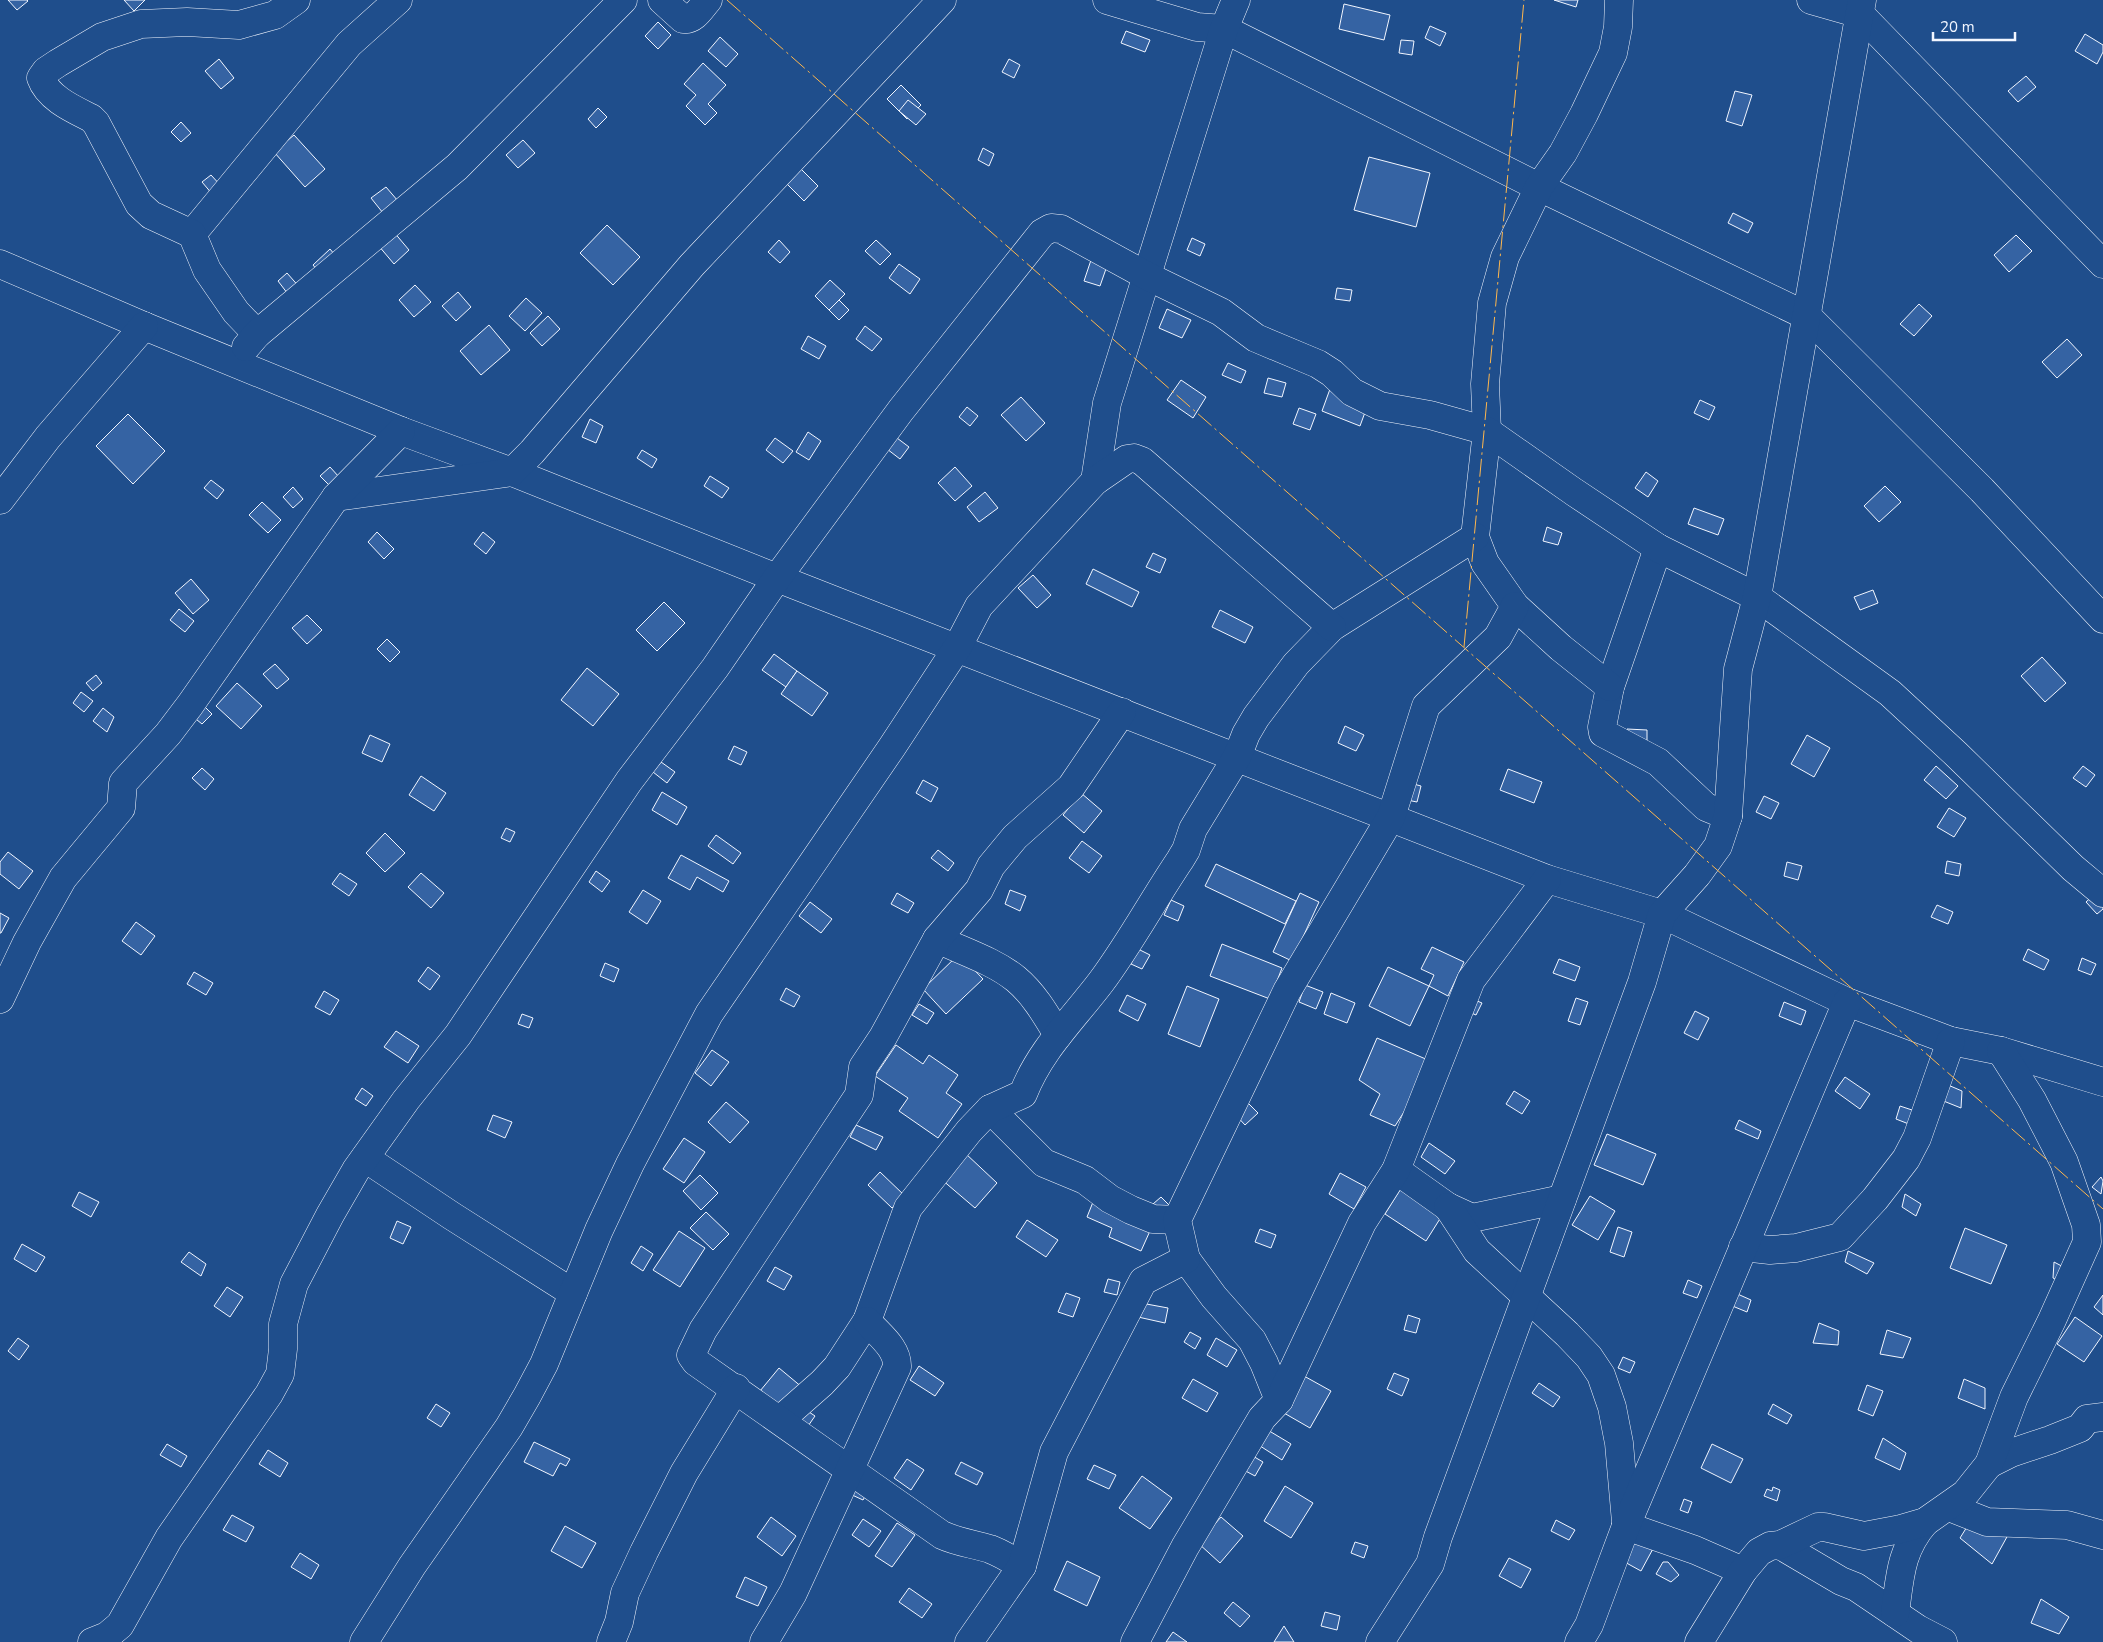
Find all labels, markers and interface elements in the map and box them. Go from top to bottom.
scale bar [1933,10,2016,42]
text: 20 m [1940,17,1975,37]

